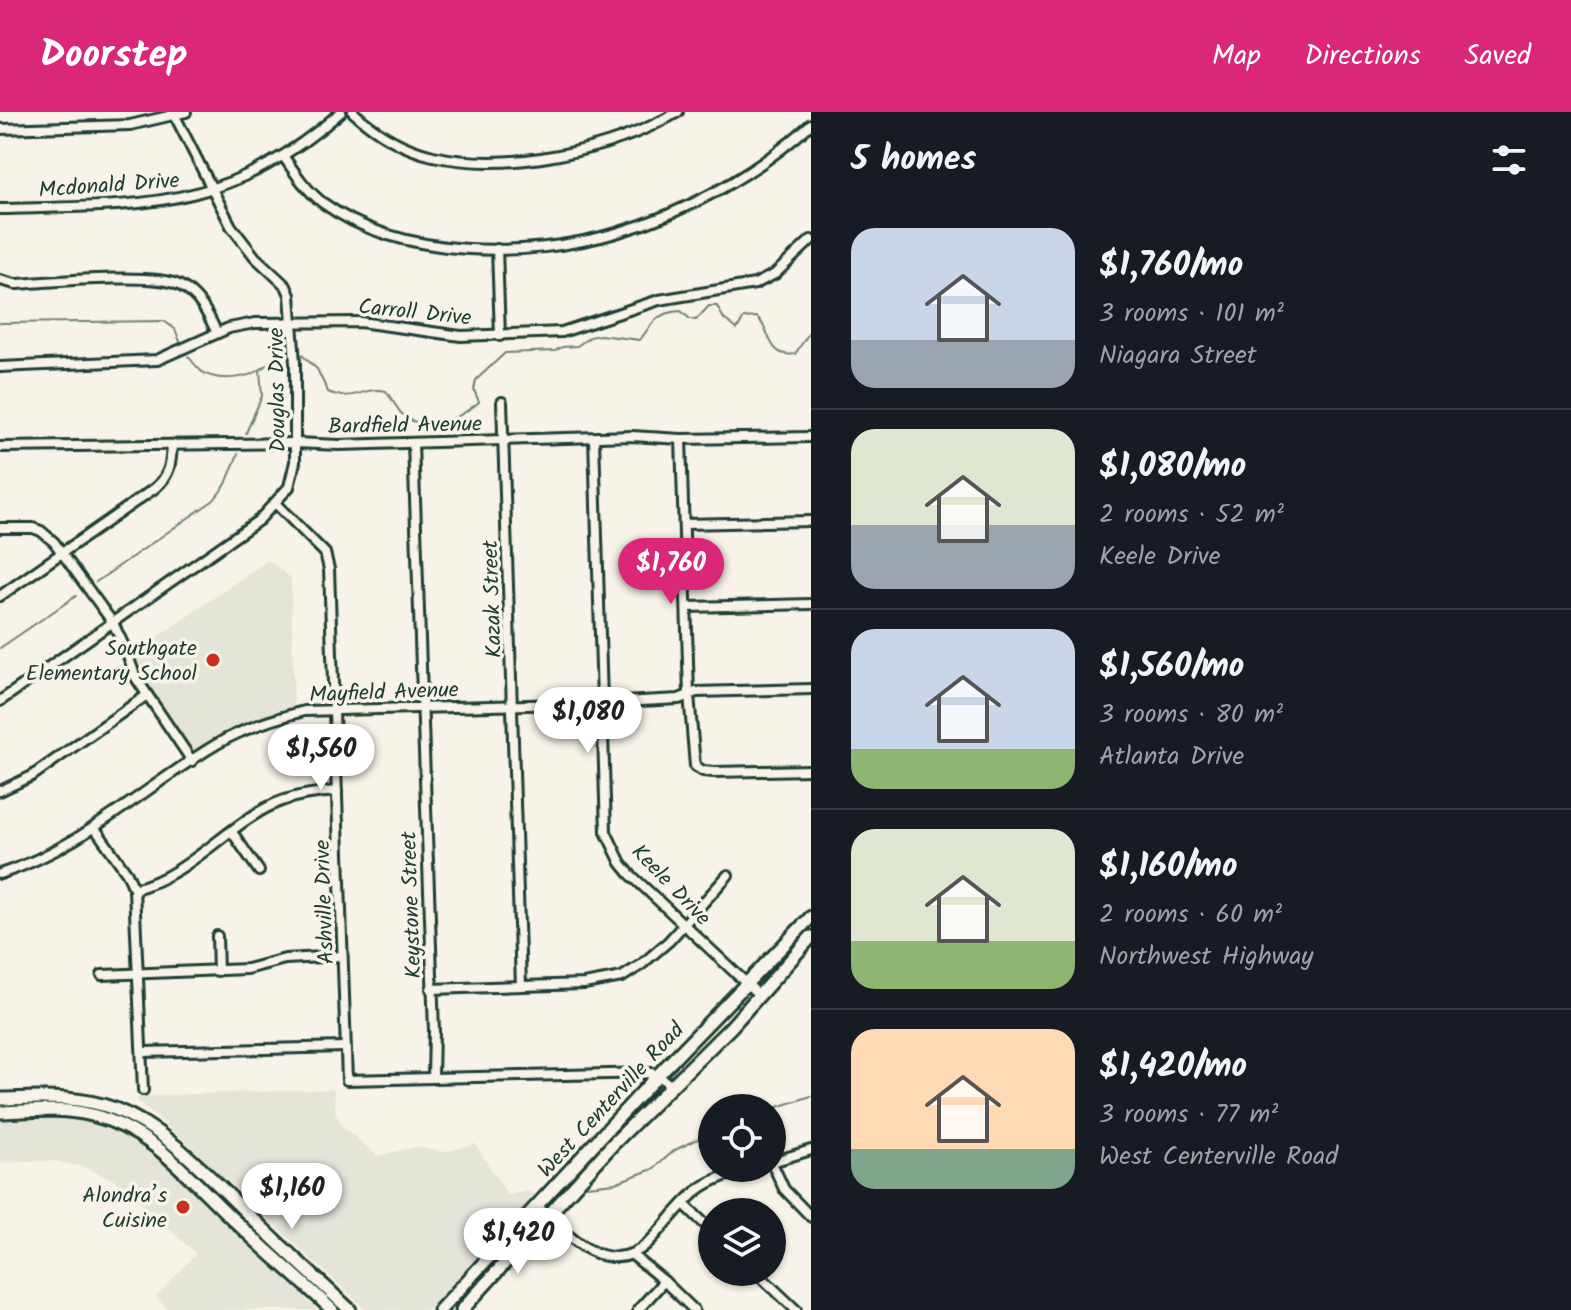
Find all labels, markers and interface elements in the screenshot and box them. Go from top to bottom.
text: Doorstep [40,26,188,86]
text: Map [1212,34,1261,79]
text: Directions [1305,34,1421,79]
text: Saved [1465,34,1531,79]
text: 5 homes [851,133,976,187]
icon: filters [1487,138,1531,182]
street label: Mcdonald Drive [38,164,181,209]
text: $1,760/mo [1099,239,1243,293]
icon: home [915,260,1011,356]
street label: Carroll Drive [356,290,473,337]
text: 3 rooms · 101 m² [1099,293,1284,335]
street label: Douglas Drive [260,327,297,453]
text: Niagara Street [1099,335,1257,377]
street label: Bardfield Avenue [328,408,482,445]
text: $1,080/mo [1099,440,1246,494]
icon: home [915,461,1011,557]
text: 2 rooms · 52 m² [1099,494,1284,536]
text: Keele Drive [1099,536,1221,578]
pin: $1,760 [606,538,736,606]
street label: Kazak Street [474,539,513,659]
text: $1,760 [636,543,706,585]
place label: Southgate Elementary School [26,632,198,692]
text: $1,560/mo [1099,640,1244,694]
marker: Southgate Elementary School [204,651,222,669]
icon: home [915,661,1011,757]
street label: Mayfield Avenue [309,673,459,714]
pin: $1,080 [523,687,653,755]
text: $1,080 [552,692,624,734]
text: 3 rooms · 80 m² [1099,694,1283,736]
pin: $1,560 [256,724,386,792]
text: $1,560 [286,729,356,771]
text: Atlanta Drive [1099,736,1244,778]
street label: Keystone Street [392,830,433,979]
street label: Keele Drive [622,837,719,935]
street label: Ashville Drive [306,839,345,965]
text: $1,160/mo [1099,840,1237,894]
icon: home [915,861,1011,957]
text: 2 rooms · 60 m² [1099,894,1282,936]
text: Northwest Highway [1099,936,1314,978]
street label: West Centerville Road [530,1014,694,1187]
text: $1,420/mo [1099,1040,1247,1094]
icon: home [915,1061,1011,1157]
map controls [698,1094,786,1286]
button: locate [698,1094,786,1182]
text: 3 rooms · 77 m² [1099,1094,1278,1136]
text: West Centerville Road [1099,1136,1338,1178]
pin: $1,160 [227,1163,357,1231]
text: $1,160 [259,1168,325,1210]
place label: Alondra’s Cuisine [82,1179,168,1239]
marker: Alondra’s Cuisine [174,1198,192,1216]
button: layers [698,1198,786,1286]
pin: $1,420 [453,1208,583,1276]
text: $1,420 [482,1213,554,1255]

